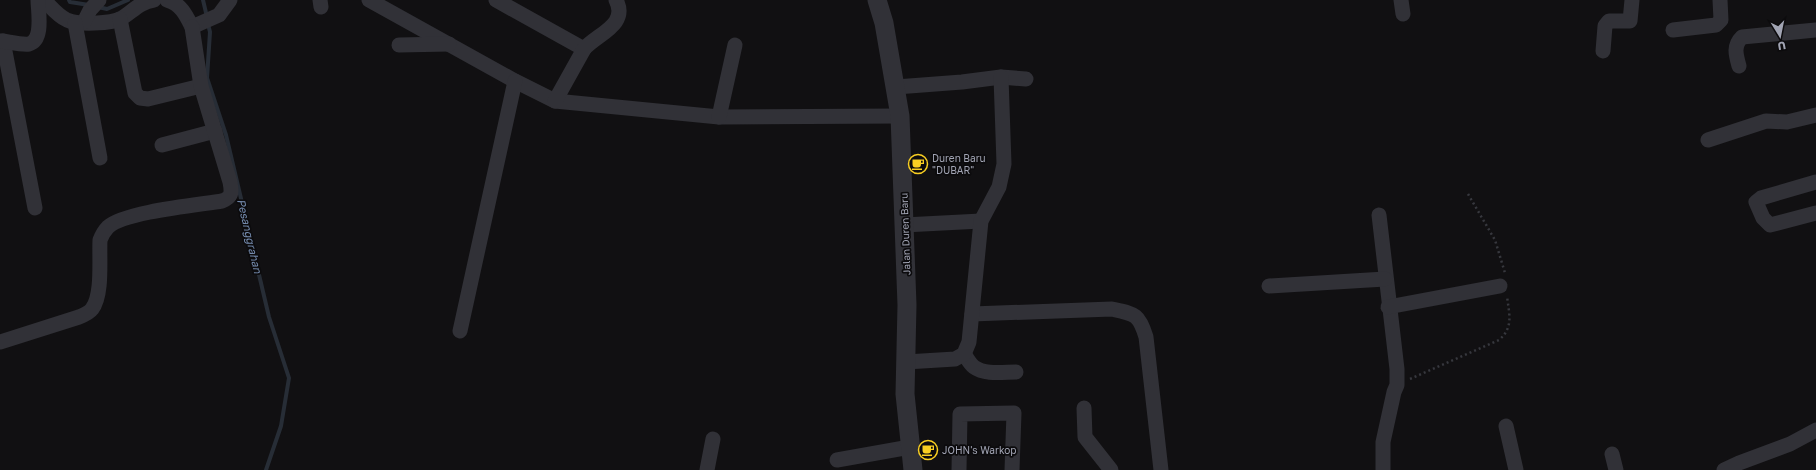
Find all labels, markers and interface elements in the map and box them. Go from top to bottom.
north arrow [1760,16,1800,56]
text: U [1777,39,1787,53]
place label: Duren Baru "DUBAR" [932,152,986,176]
cafe icon: Duren Baru "DUBAR" [907,153,929,175]
street label: Jalan Duren Baru [898,193,912,275]
water label: Pesanggrahan [234,198,265,276]
cafe icon: JOHN's Warkop [917,439,939,461]
place label: JOHN's Warkop [942,444,1017,456]

